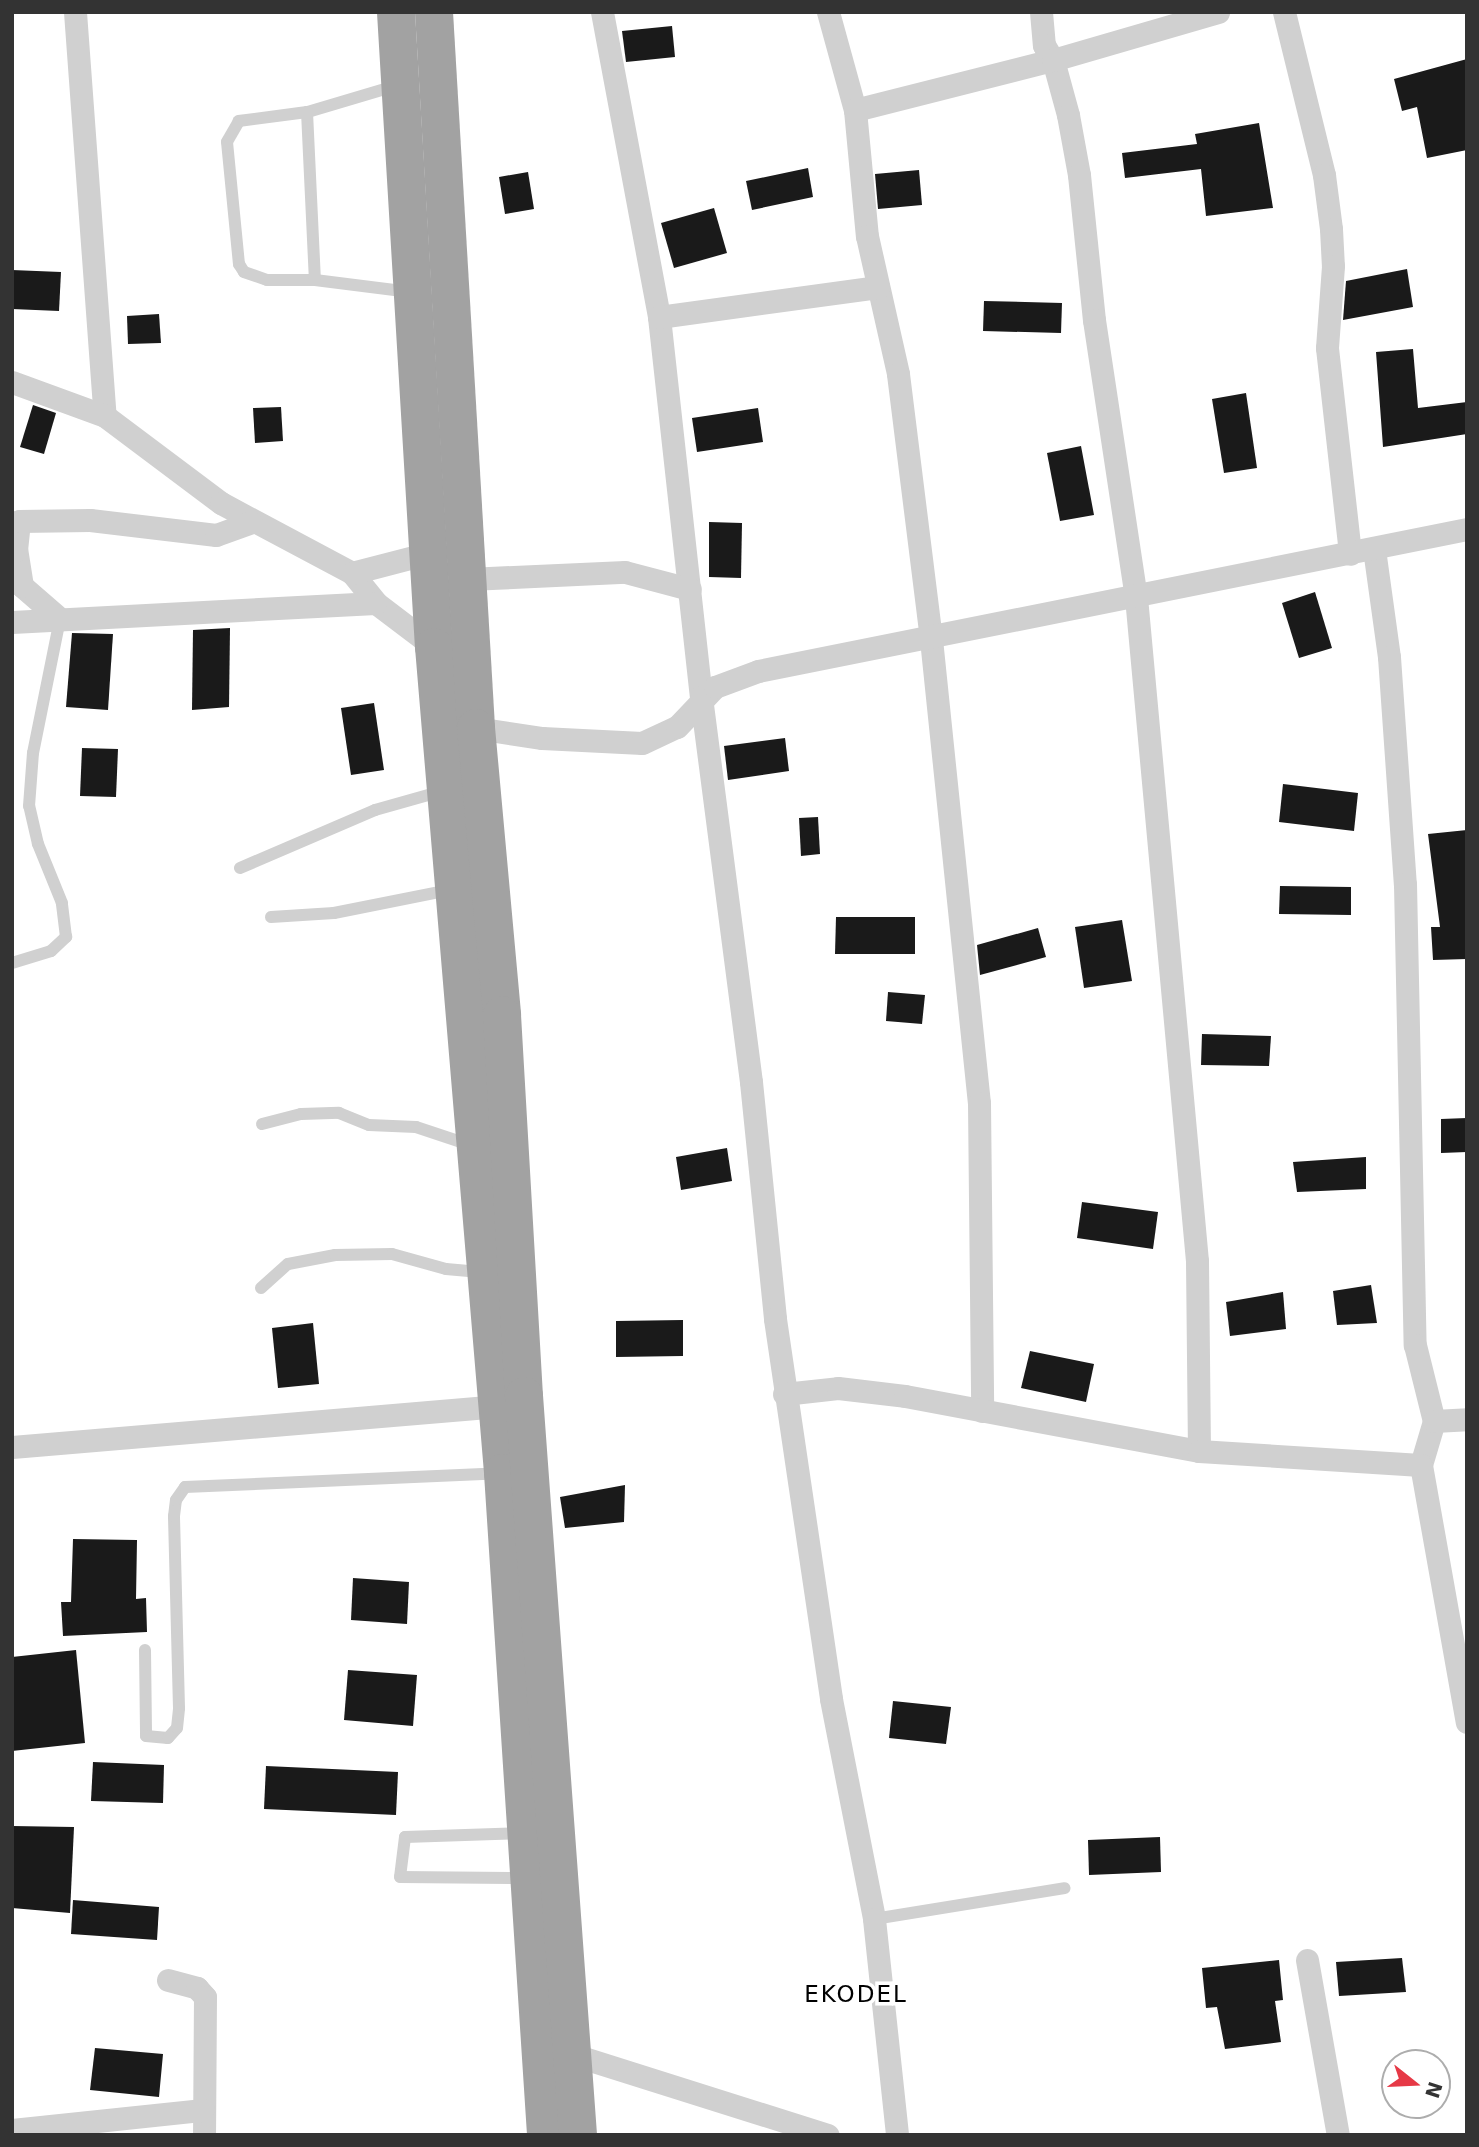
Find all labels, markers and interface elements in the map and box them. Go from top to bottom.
district label: EKODEL [805,1980,907,2008]
north arrow [1381,2049,1451,2119]
text: N [1421,2079,1447,2101]

